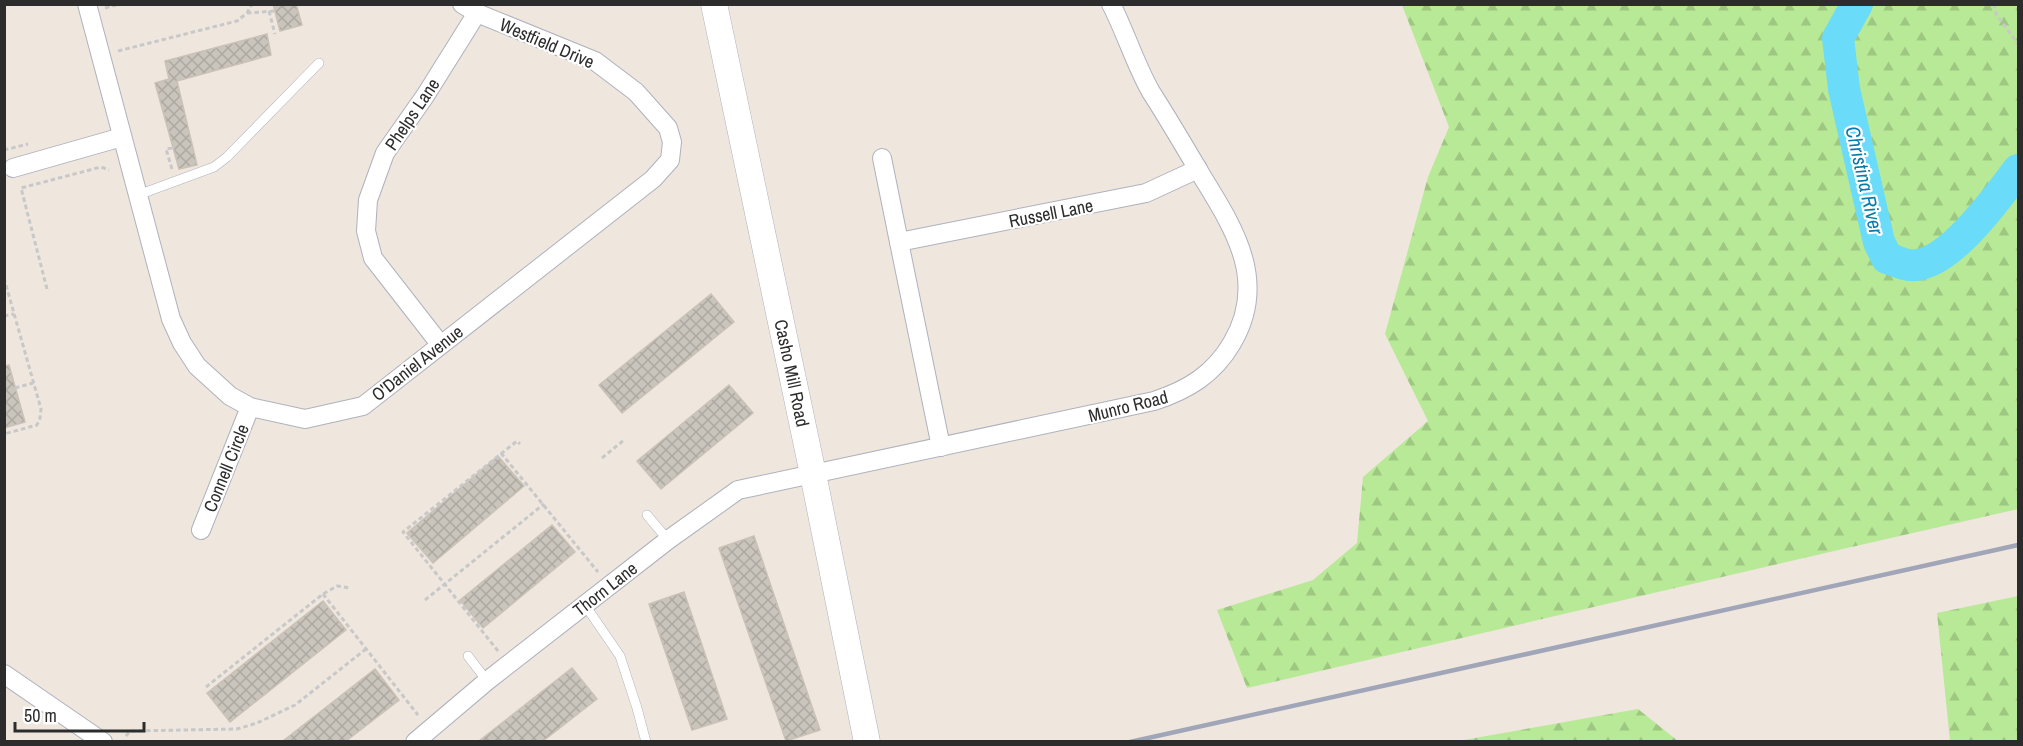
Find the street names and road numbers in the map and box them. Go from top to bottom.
street label: Westfield Drive [496,12,598,74]
street label: Phelps Lane [379,73,445,155]
street label: Russell Lane [1007,193,1095,233]
street label: Casho Mill Road [768,317,816,429]
street label: O'Daniel Avenue [366,319,468,407]
street label: Munro Road [1086,384,1170,428]
street label: Connell Circle [197,420,255,516]
street label: Thorn Lane [568,556,642,622]

